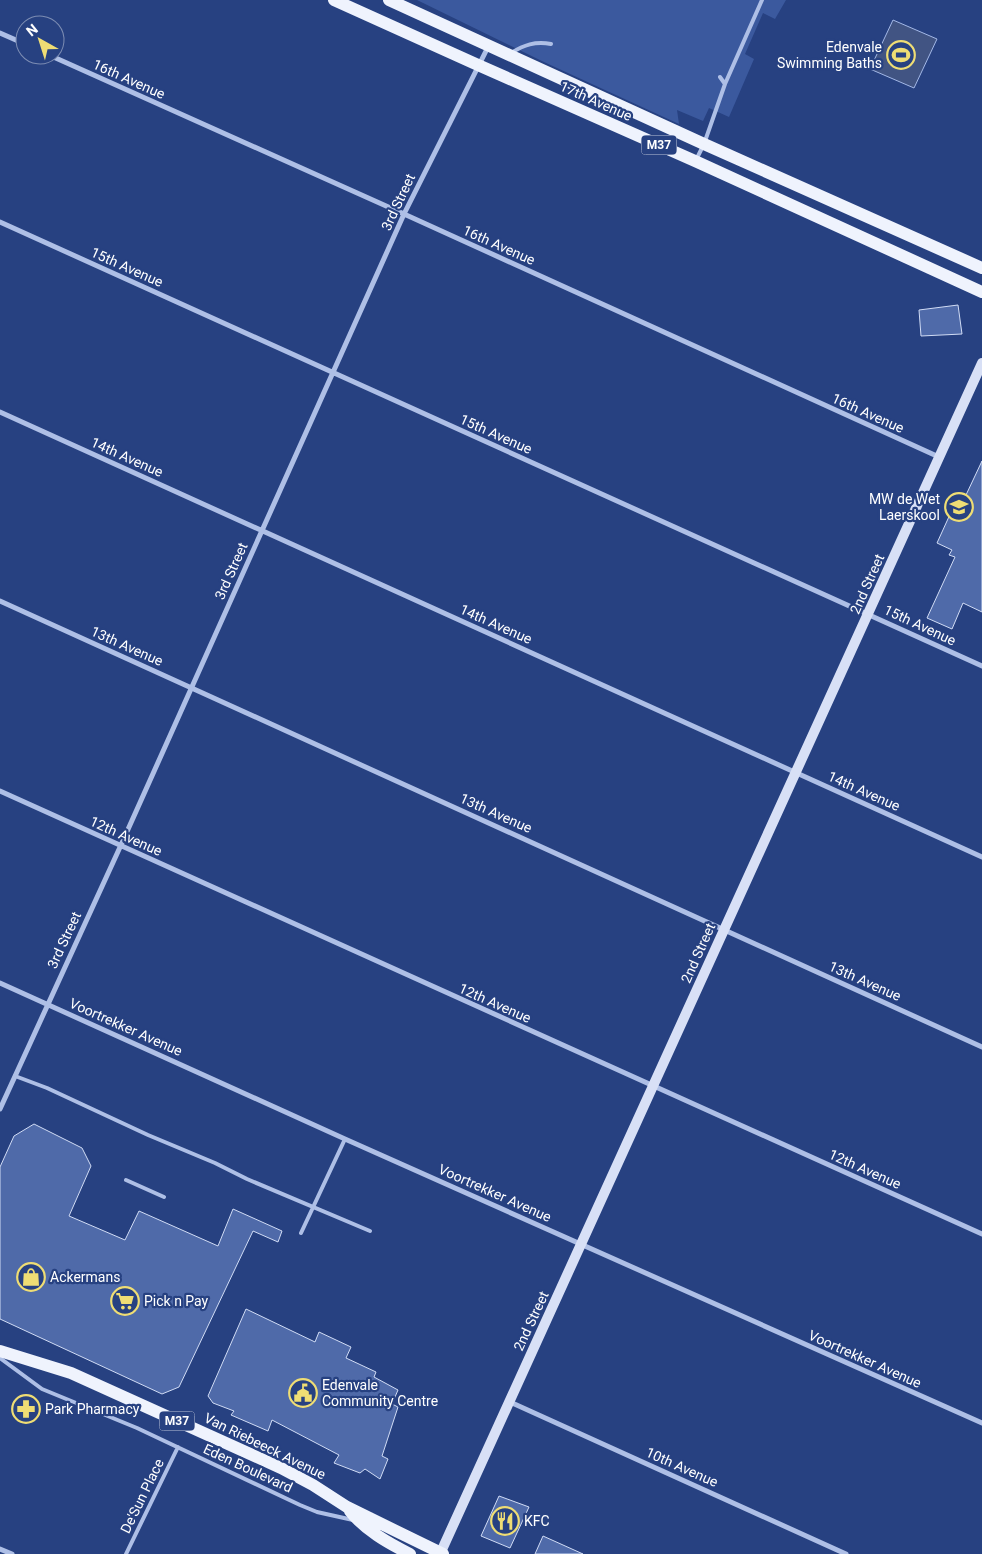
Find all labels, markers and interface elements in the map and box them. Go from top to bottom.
north arrow [15,15,65,65]
text: N [23,21,41,39]
place label: Edenvale Swimming Baths [777,39,882,71]
sports icon: Edenvale Swimming Baths [886,40,916,70]
street label: 16th Avenue [90,56,168,102]
street label: 17th Avenue [557,78,635,124]
road number: M37 [642,136,676,154]
street label: 3rd Street [378,171,418,233]
street label: 16th Avenue [460,222,538,268]
street label: 15th Avenue [88,244,166,290]
street label: 16th Avenue [829,390,907,436]
street label: 15th Avenue [457,411,535,457]
street label: 14th Avenue [88,434,166,480]
place label: MW de Wet Laerskool [869,491,940,523]
school or university icon: MW de Wet Laerskool [944,492,974,522]
street label: 3rd Street [211,540,251,602]
street label: 2nd Street [847,551,887,616]
street label: 14th Avenue [457,601,535,647]
street label: 15th Avenue [882,601,958,649]
street label: 13th Avenue [88,623,166,669]
street label: 14th Avenue [825,768,903,814]
street label: 13th Avenue [457,790,535,836]
street label: 12th Avenue [87,813,165,859]
street label: 3rd Street [44,909,84,971]
street label: 2nd Street [678,920,718,985]
street label: 13th Avenue [826,958,904,1004]
street label: 12th Avenue [456,980,534,1026]
street label: Voortrekker Avenue [67,995,185,1059]
street label: 12th Avenue [826,1146,904,1192]
street label: Voortrekker Avenue [436,1161,554,1225]
shop icon: Ackermans [16,1262,46,1292]
place label: Ackermans [50,1269,120,1285]
supermarket icon: Pick n Pay [110,1286,140,1316]
street label: 2nd Street [510,1288,552,1353]
place label: Pick n Pay [144,1293,209,1309]
street label: Voortrekker Avenue [806,1327,924,1391]
place label: Edenvale Community Centre [322,1377,438,1409]
public building icon: Edenvale Community Centre [288,1378,318,1408]
pharmacy icon: Park Pharmacy [11,1394,41,1424]
place label: Park Pharmacy [45,1401,140,1417]
street label: Van Riebeeck Avenue [202,1410,328,1482]
road number: M37 [160,1412,194,1430]
street label: Eden Boulevard [201,1440,295,1496]
street label: 10th Avenue [643,1444,721,1490]
street label: De'Sun Place [117,1456,167,1536]
restaurant icon: KFC [490,1506,520,1536]
place label: KFC [524,1513,550,1529]

